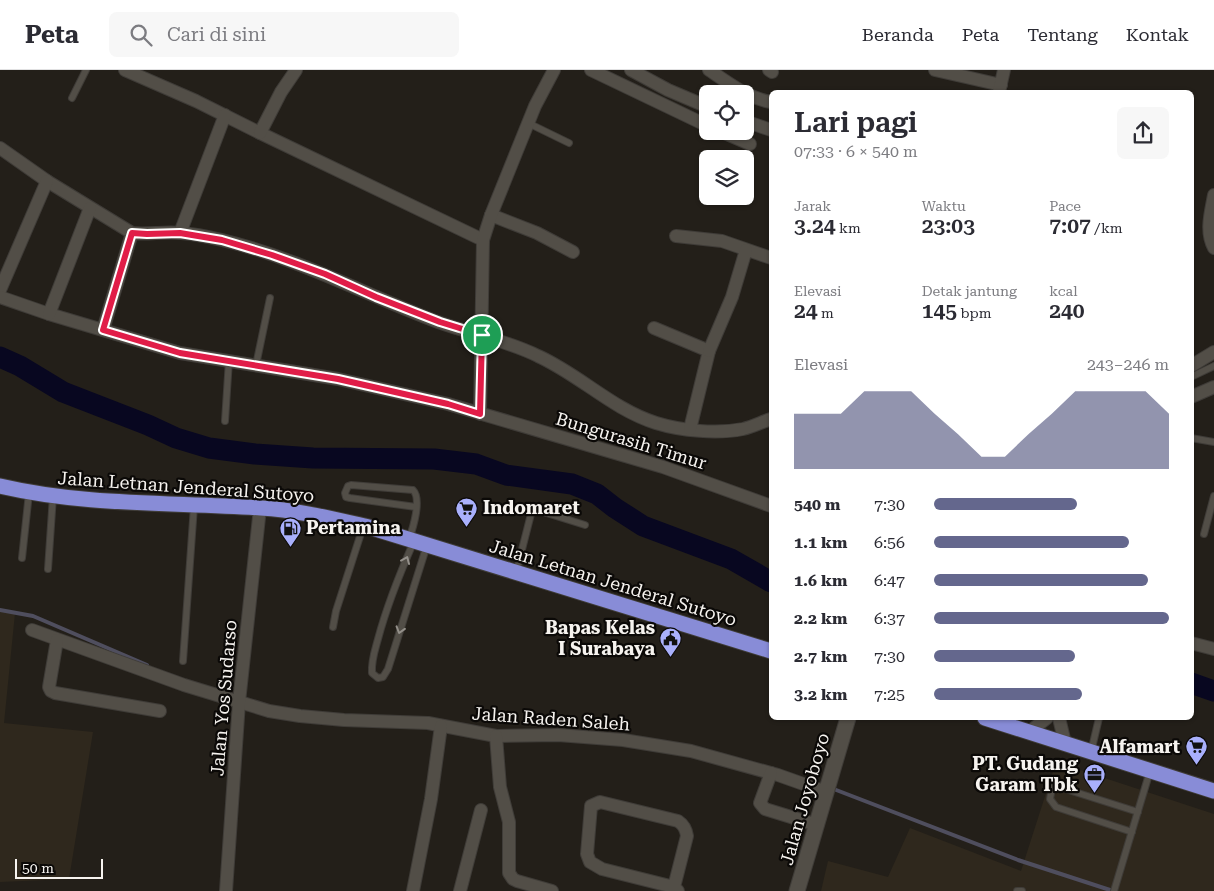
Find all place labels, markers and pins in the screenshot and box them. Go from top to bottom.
pin [461,314,503,356]
supermarket icon: Indomaret [455,496,479,527]
place label: Indomaret [483,497,580,518]
fuel station icon: Pertamina [278,516,302,547]
place label: Pertamina [306,517,401,538]
place label: Bapas Kelas I Surabaya [545,617,655,659]
public building icon: Bapas Kelas I Surabaya [659,626,683,657]
supermarket icon: Alfamart [1184,735,1208,766]
place label: Alfamart [1099,736,1180,757]
place label: PT. Gudang Garam Tbk [972,753,1079,795]
office icon: PT. Gudang Garam Tbk [1082,762,1106,793]

